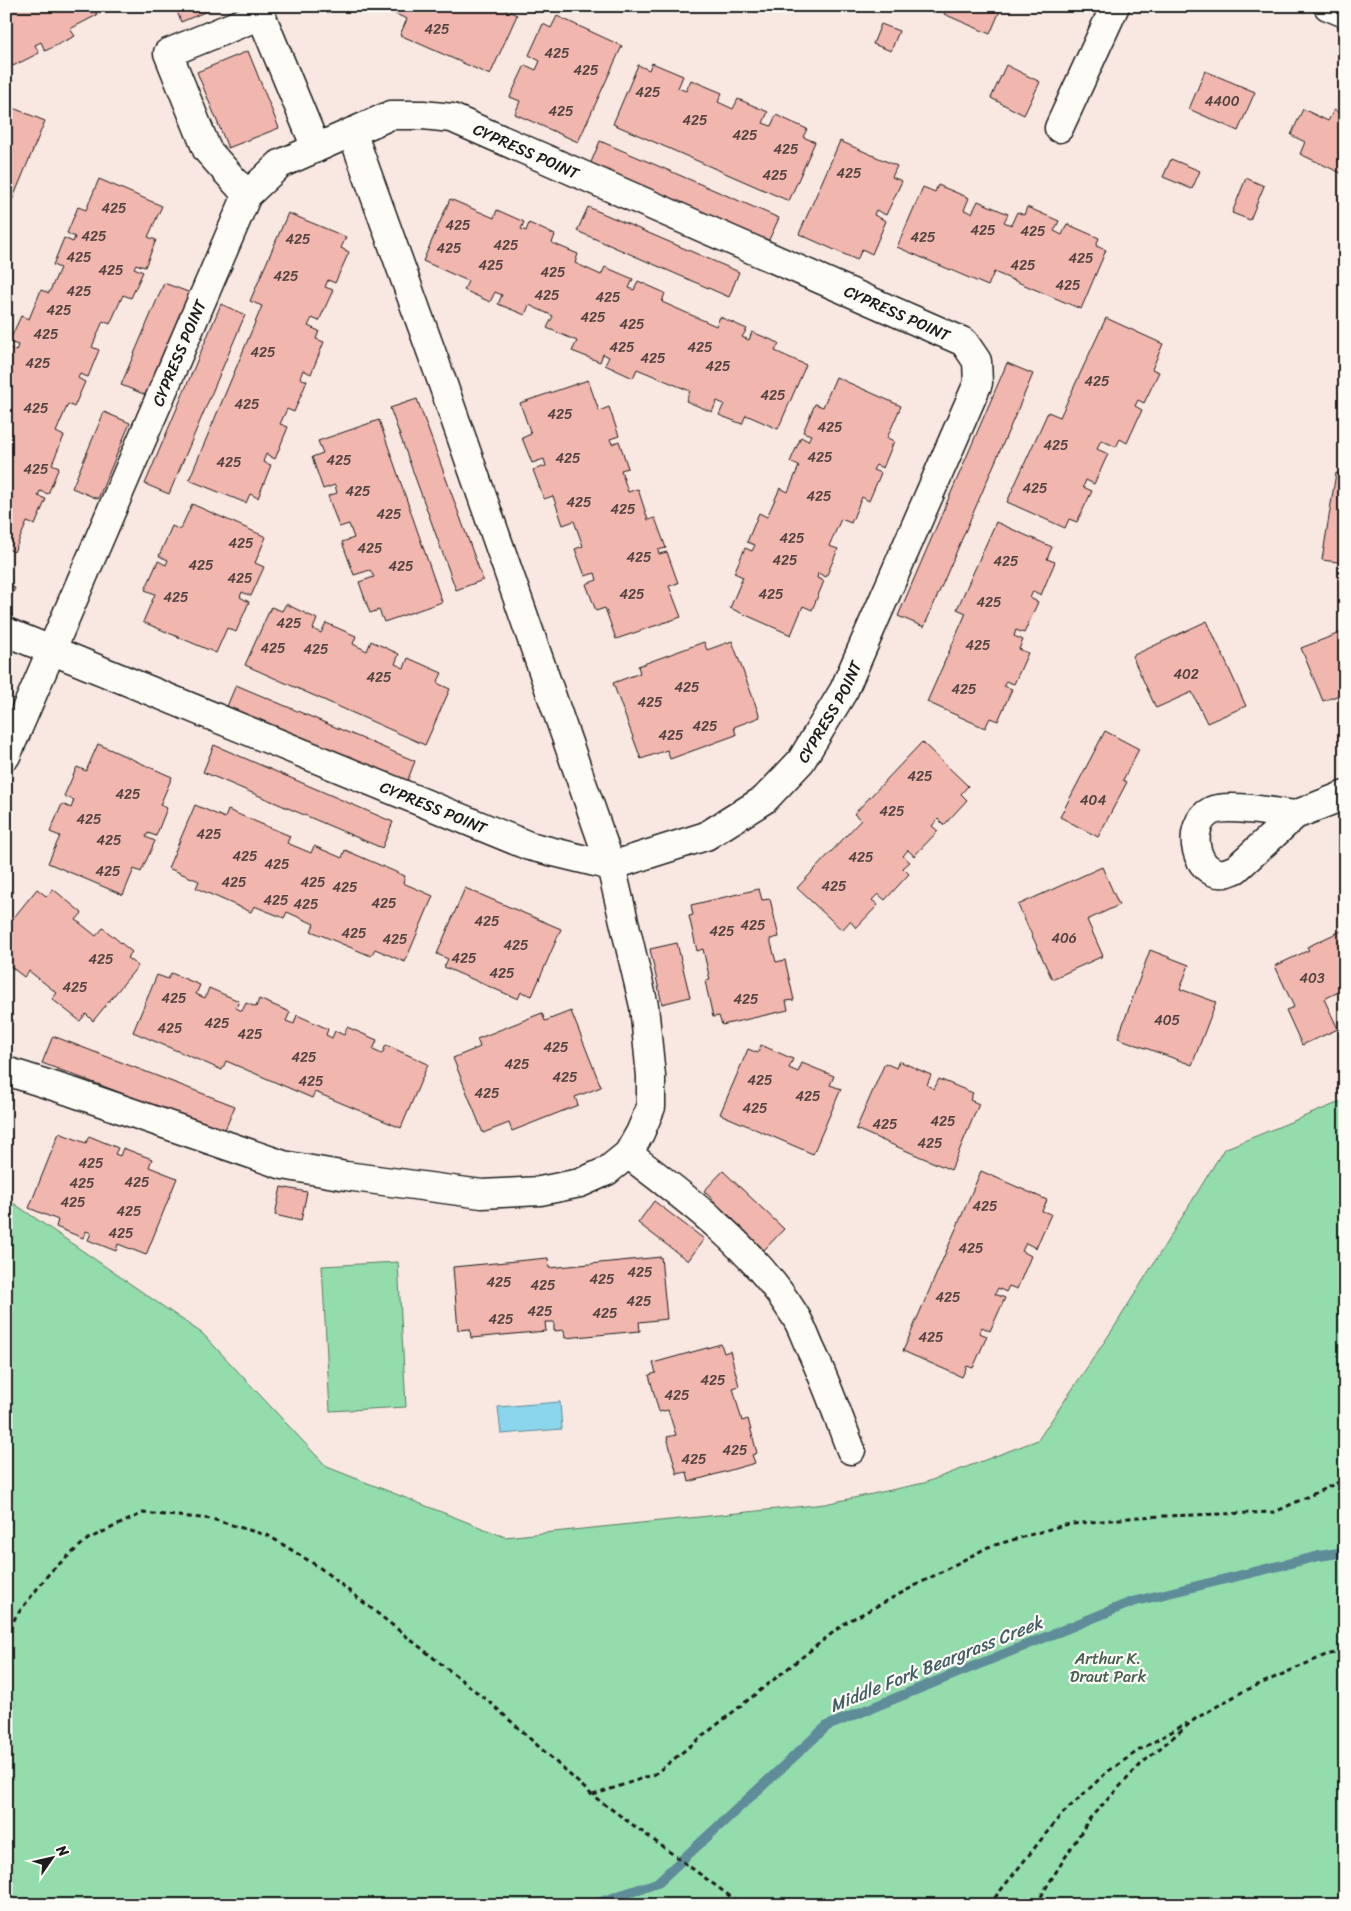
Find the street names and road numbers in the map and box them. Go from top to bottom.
street label: CYPRESS POINT [468,115,585,188]
street label: CYPRESS POINT [839,277,956,350]
street label: CYPRESS POINT [143,294,215,411]
street label: CYPRESS POINT [789,655,870,768]
street label: CYPRESS POINT [376,772,493,842]

